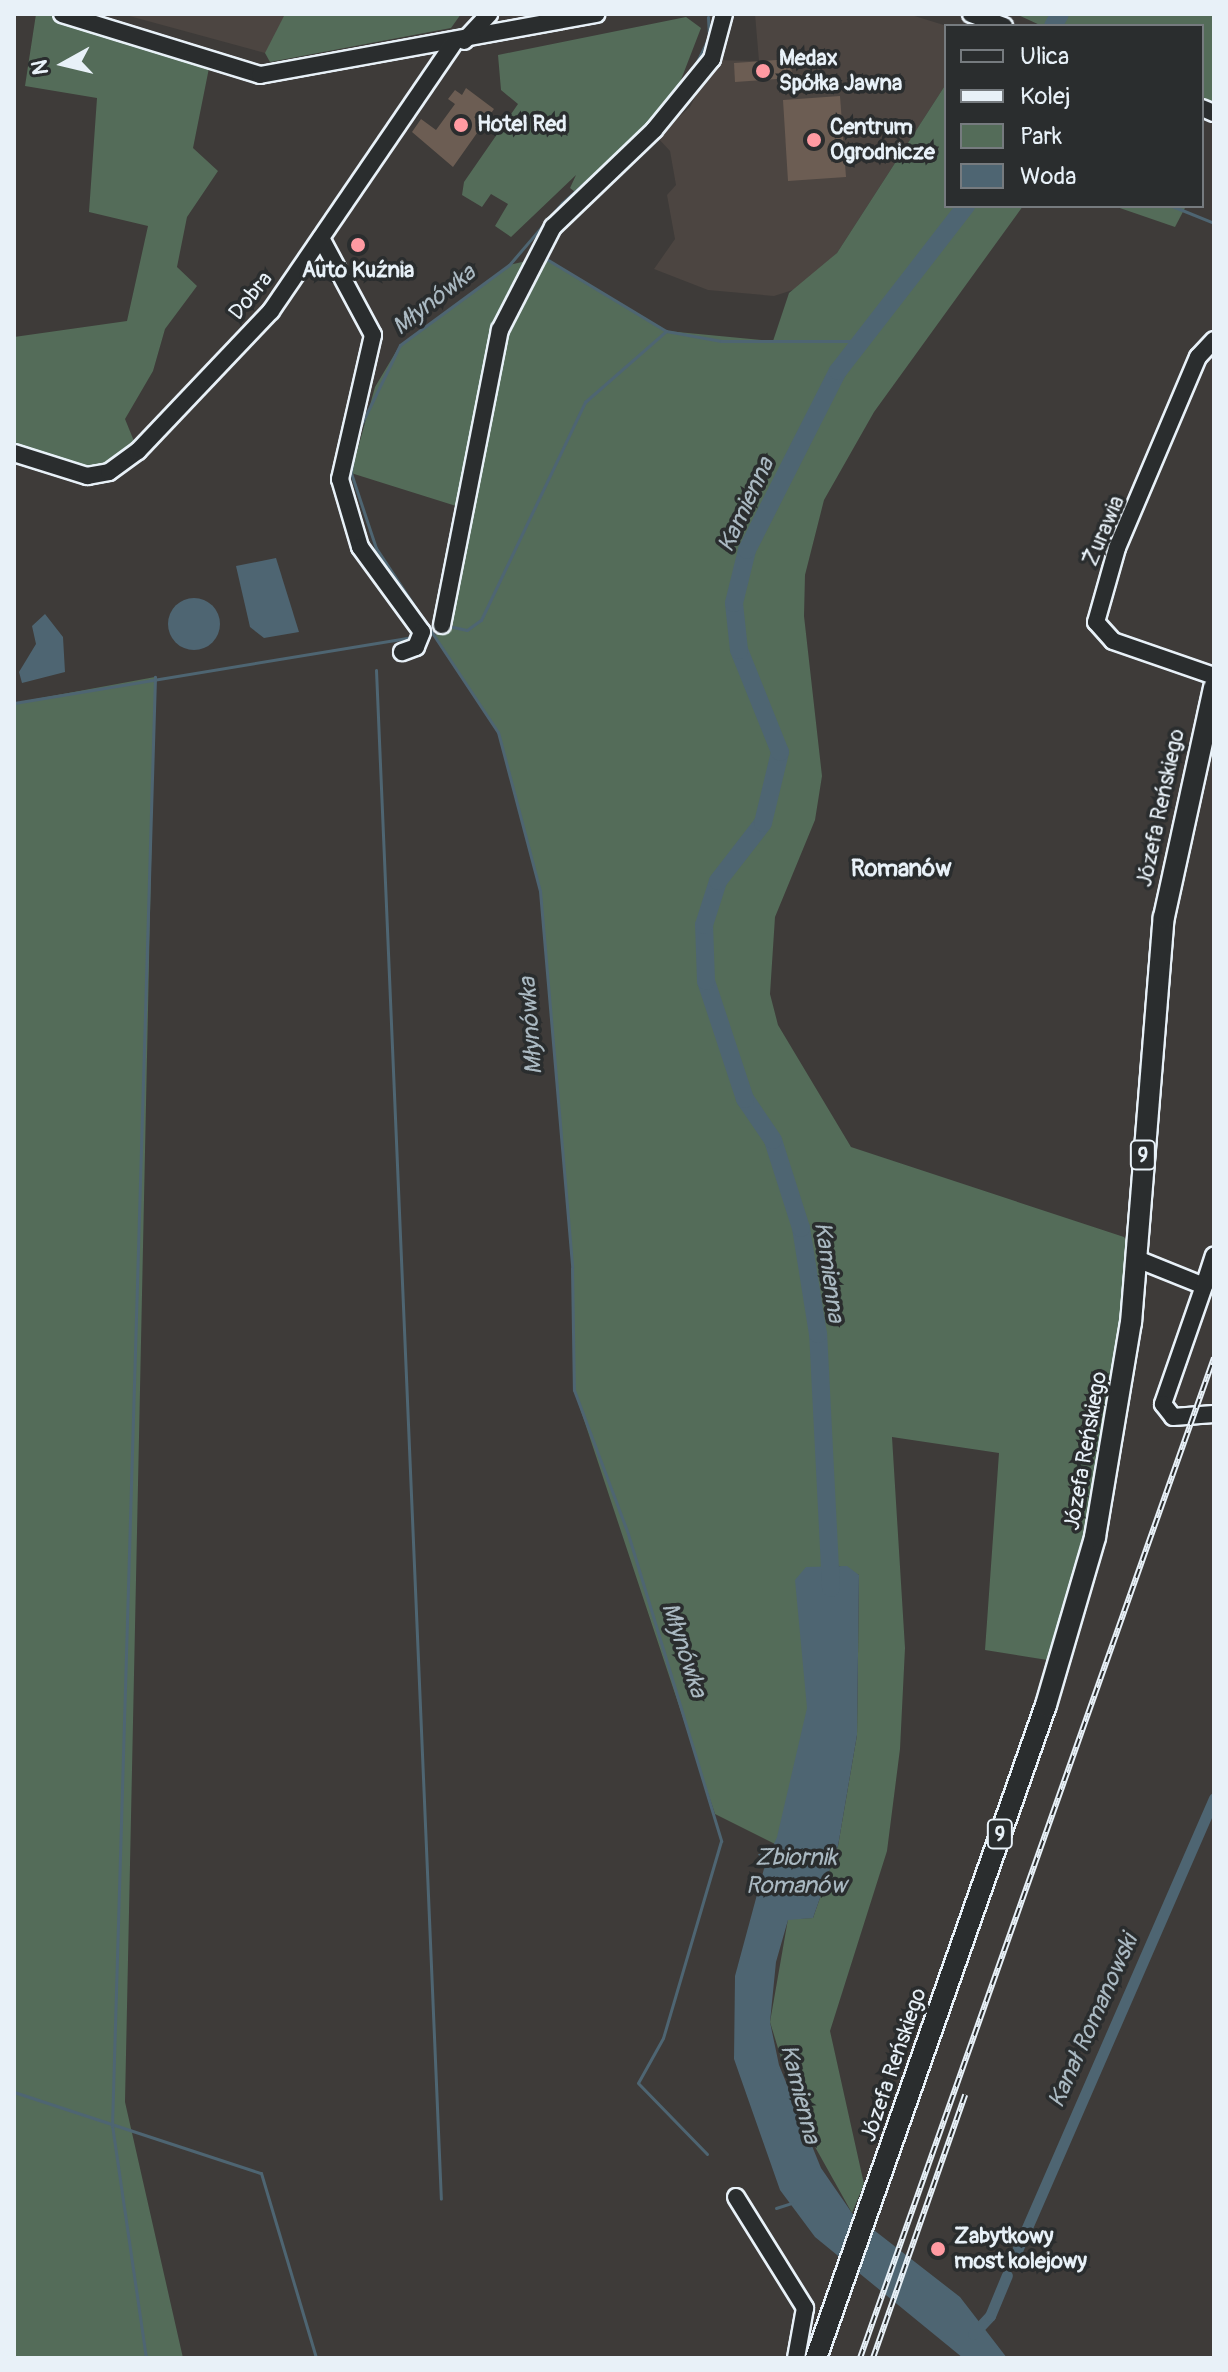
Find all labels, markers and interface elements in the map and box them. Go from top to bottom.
north arrow [24,24,104,104]
legend [944,24,1204,208]
text: Ulica [1020,42,1069,71]
place label: Medax Spółka Jawna [779,45,902,96]
text: N [25,58,55,77]
marker: Medax Spółka Jawna [754,62,772,80]
text: Kolej [1020,82,1070,111]
place label: Hotel Red [477,112,567,138]
place label: Centrum Ogrodnicze [830,114,935,166]
marker: Hotel Red [452,116,470,134]
text: Park [1020,122,1062,151]
marker: Centrum Ogrodnicze [805,131,823,149]
text: Woda [1020,162,1076,191]
marker: Auto Kuźnia [349,236,367,254]
place label: Auto Kuźnia [302,258,414,284]
water label: Młynówka [387,259,481,341]
street label: Dobra [224,267,278,325]
water label: Kamienna [712,453,780,557]
street label: Żurawia [1077,492,1131,570]
street label: Józefa Reńskiego [1131,727,1191,889]
district label: Romanów [851,855,951,883]
water label: Młynówka [513,976,549,1076]
road number: 9 [1129,1139,1157,1171]
water label: Kamienna [808,1220,850,1324]
street label: Józefa Reńskiego [1059,1370,1113,1532]
water label: Młynówka [655,1599,713,1701]
road number: 9 [986,1818,1014,1850]
water label: Zbiornik Romanów [746,1844,846,1900]
water label: Kanał Romanowski [1042,1930,1144,2112]
street label: Józefa Reńskiego [855,1985,933,2145]
water label: Kamienna [774,2042,826,2146]
place label: Zabytkowy most kolejowy [954,2223,1087,2274]
marker: Zabytkowy most kolejowy [929,2240,947,2258]

